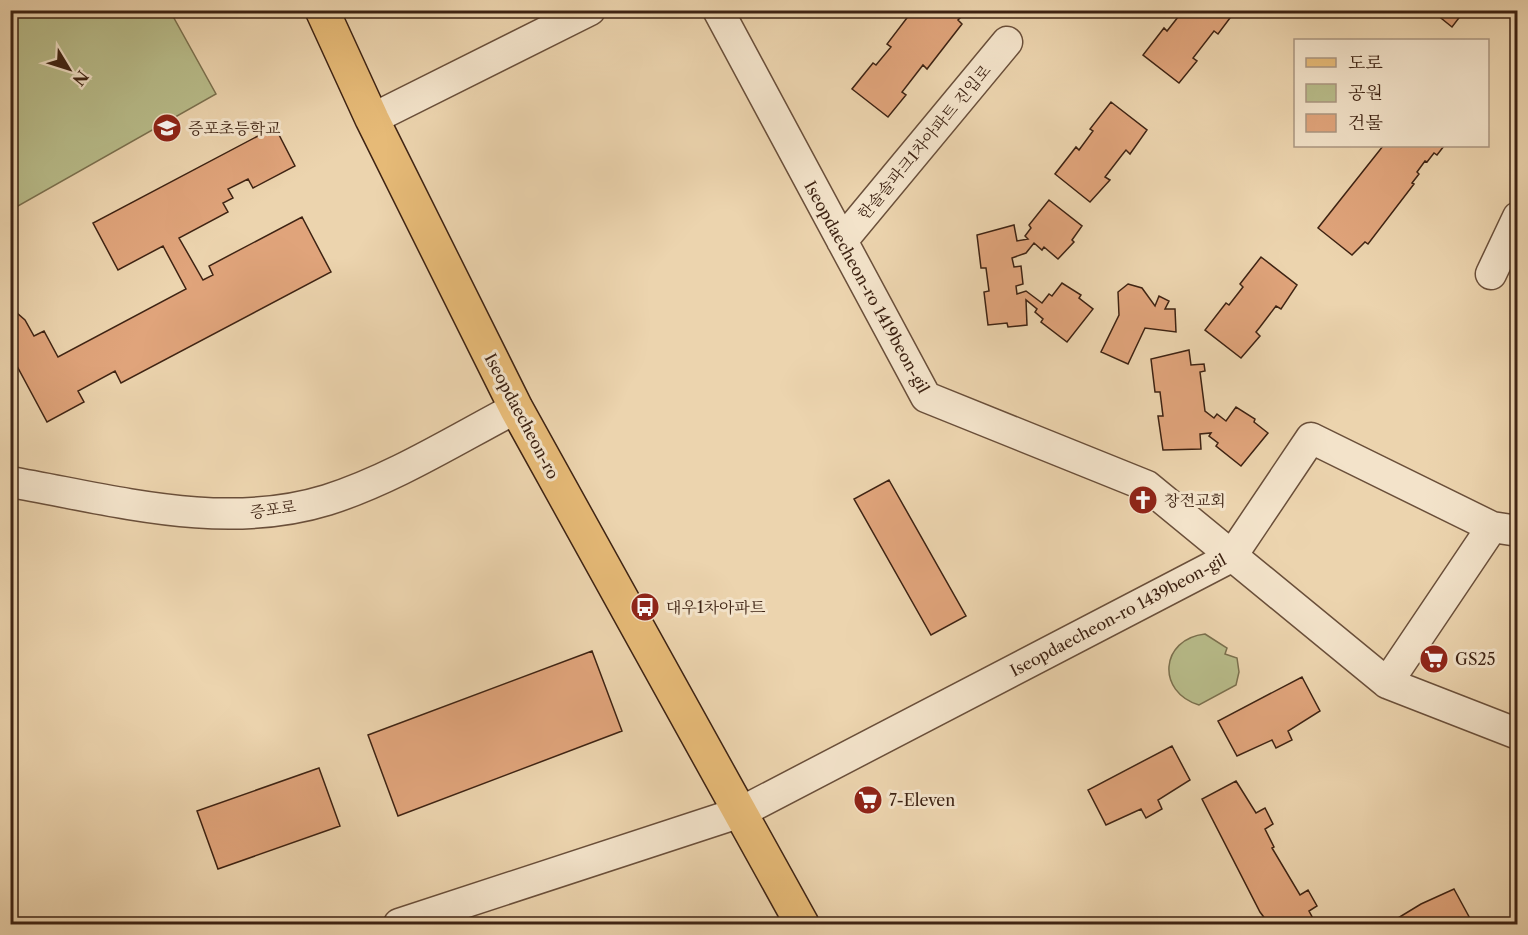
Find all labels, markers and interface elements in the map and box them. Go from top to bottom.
north arrow [39,39,99,99]
legend [1294,39,1489,147]
text: 도로 [1348,52,1383,74]
street label: 한솔솔파크1차아파트 진입로 [853,60,995,224]
text: N [69,67,93,90]
text: 공원 [1348,82,1383,104]
school or university icon: 증포초등학교 [151,112,183,144]
text: 건물 [1348,112,1383,134]
place label: 증포초등학교 [188,118,281,138]
street label: Iseopdaecheon-ro 1419beon-gil [800,177,934,397]
street label: Iseopdaecheon-ro [480,350,564,482]
church icon: 창전교회 [1127,484,1159,516]
place label: 창전교회 [1164,490,1226,510]
street label: 증포로 [249,496,298,522]
street label: Iseopdaecheon-ro 1439beon-gil [1007,549,1230,681]
bus stop icon: 대우1차아파트 [629,591,661,623]
place label: 대우1차아파트 [666,597,766,617]
supermarket icon: GS25 [1418,643,1450,675]
place label: GS25 [1455,649,1495,669]
supermarket icon: 7-Eleven [852,784,884,816]
place label: 7-Eleven [889,790,955,810]

